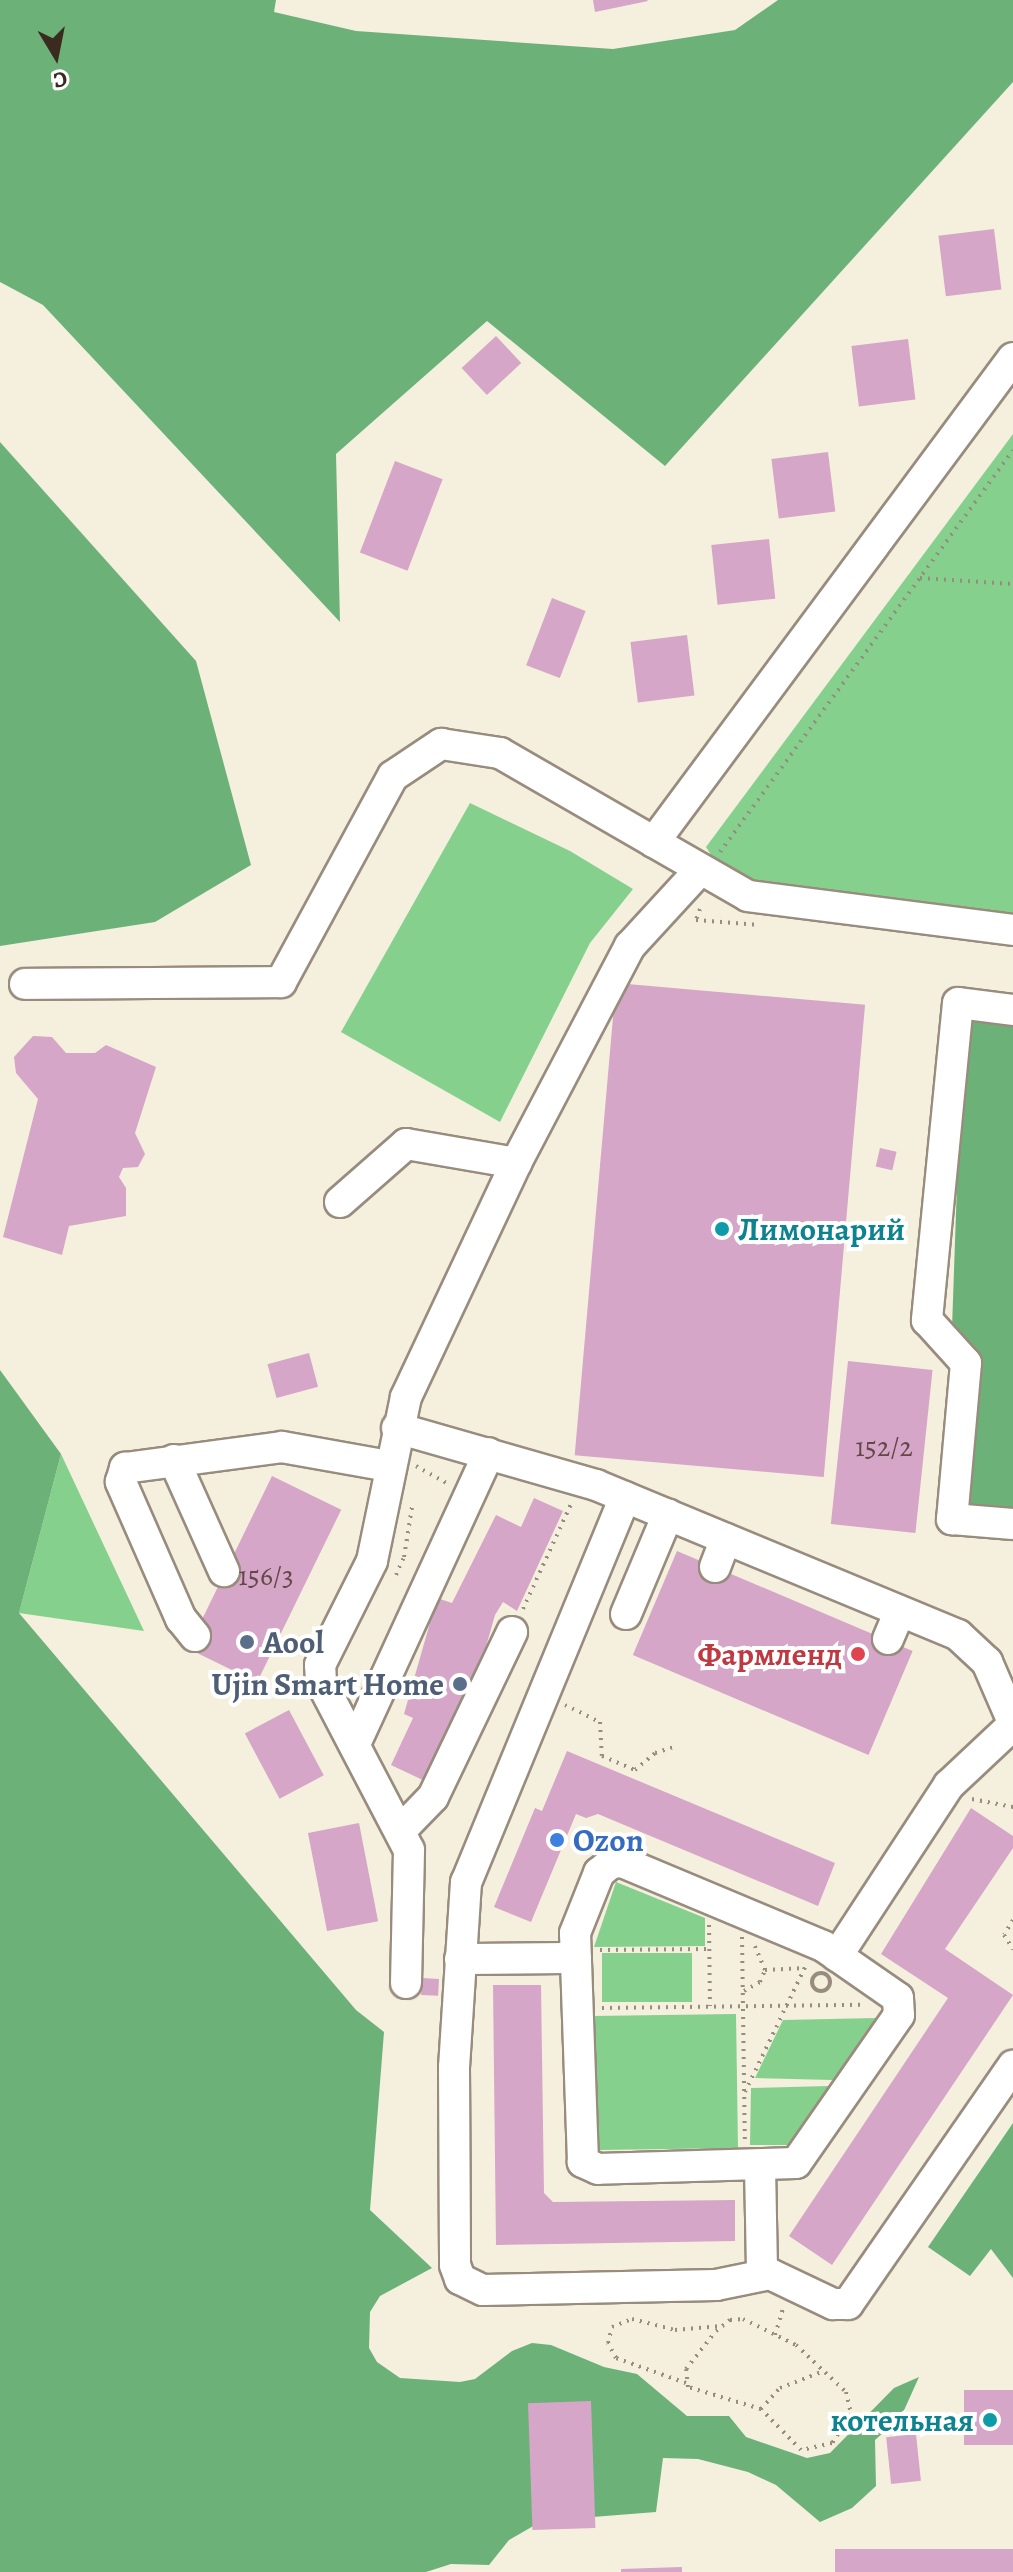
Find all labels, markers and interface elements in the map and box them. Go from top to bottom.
north arrow [16,16,96,96]
text: С [51,64,69,96]
place label: Лимонарий [738,1210,905,1248]
marker: Лимонарий [713,1220,731,1238]
house number: 152/2 [855,1430,913,1464]
house number: 156/3 [238,1559,294,1593]
place label: Aool [263,1623,324,1661]
marker: Aool [238,1633,256,1651]
place label: Фармленд [697,1635,842,1673]
marker: Фармленд [849,1645,867,1663]
place label: Ujin Smart Home [211,1665,444,1703]
marker: Ujin Smart Home [451,1675,469,1693]
place label: Ozon [573,1821,644,1859]
marker: Ozon [548,1831,566,1849]
place label: котельная [830,2401,974,2439]
marker: котельная [981,2411,999,2429]

